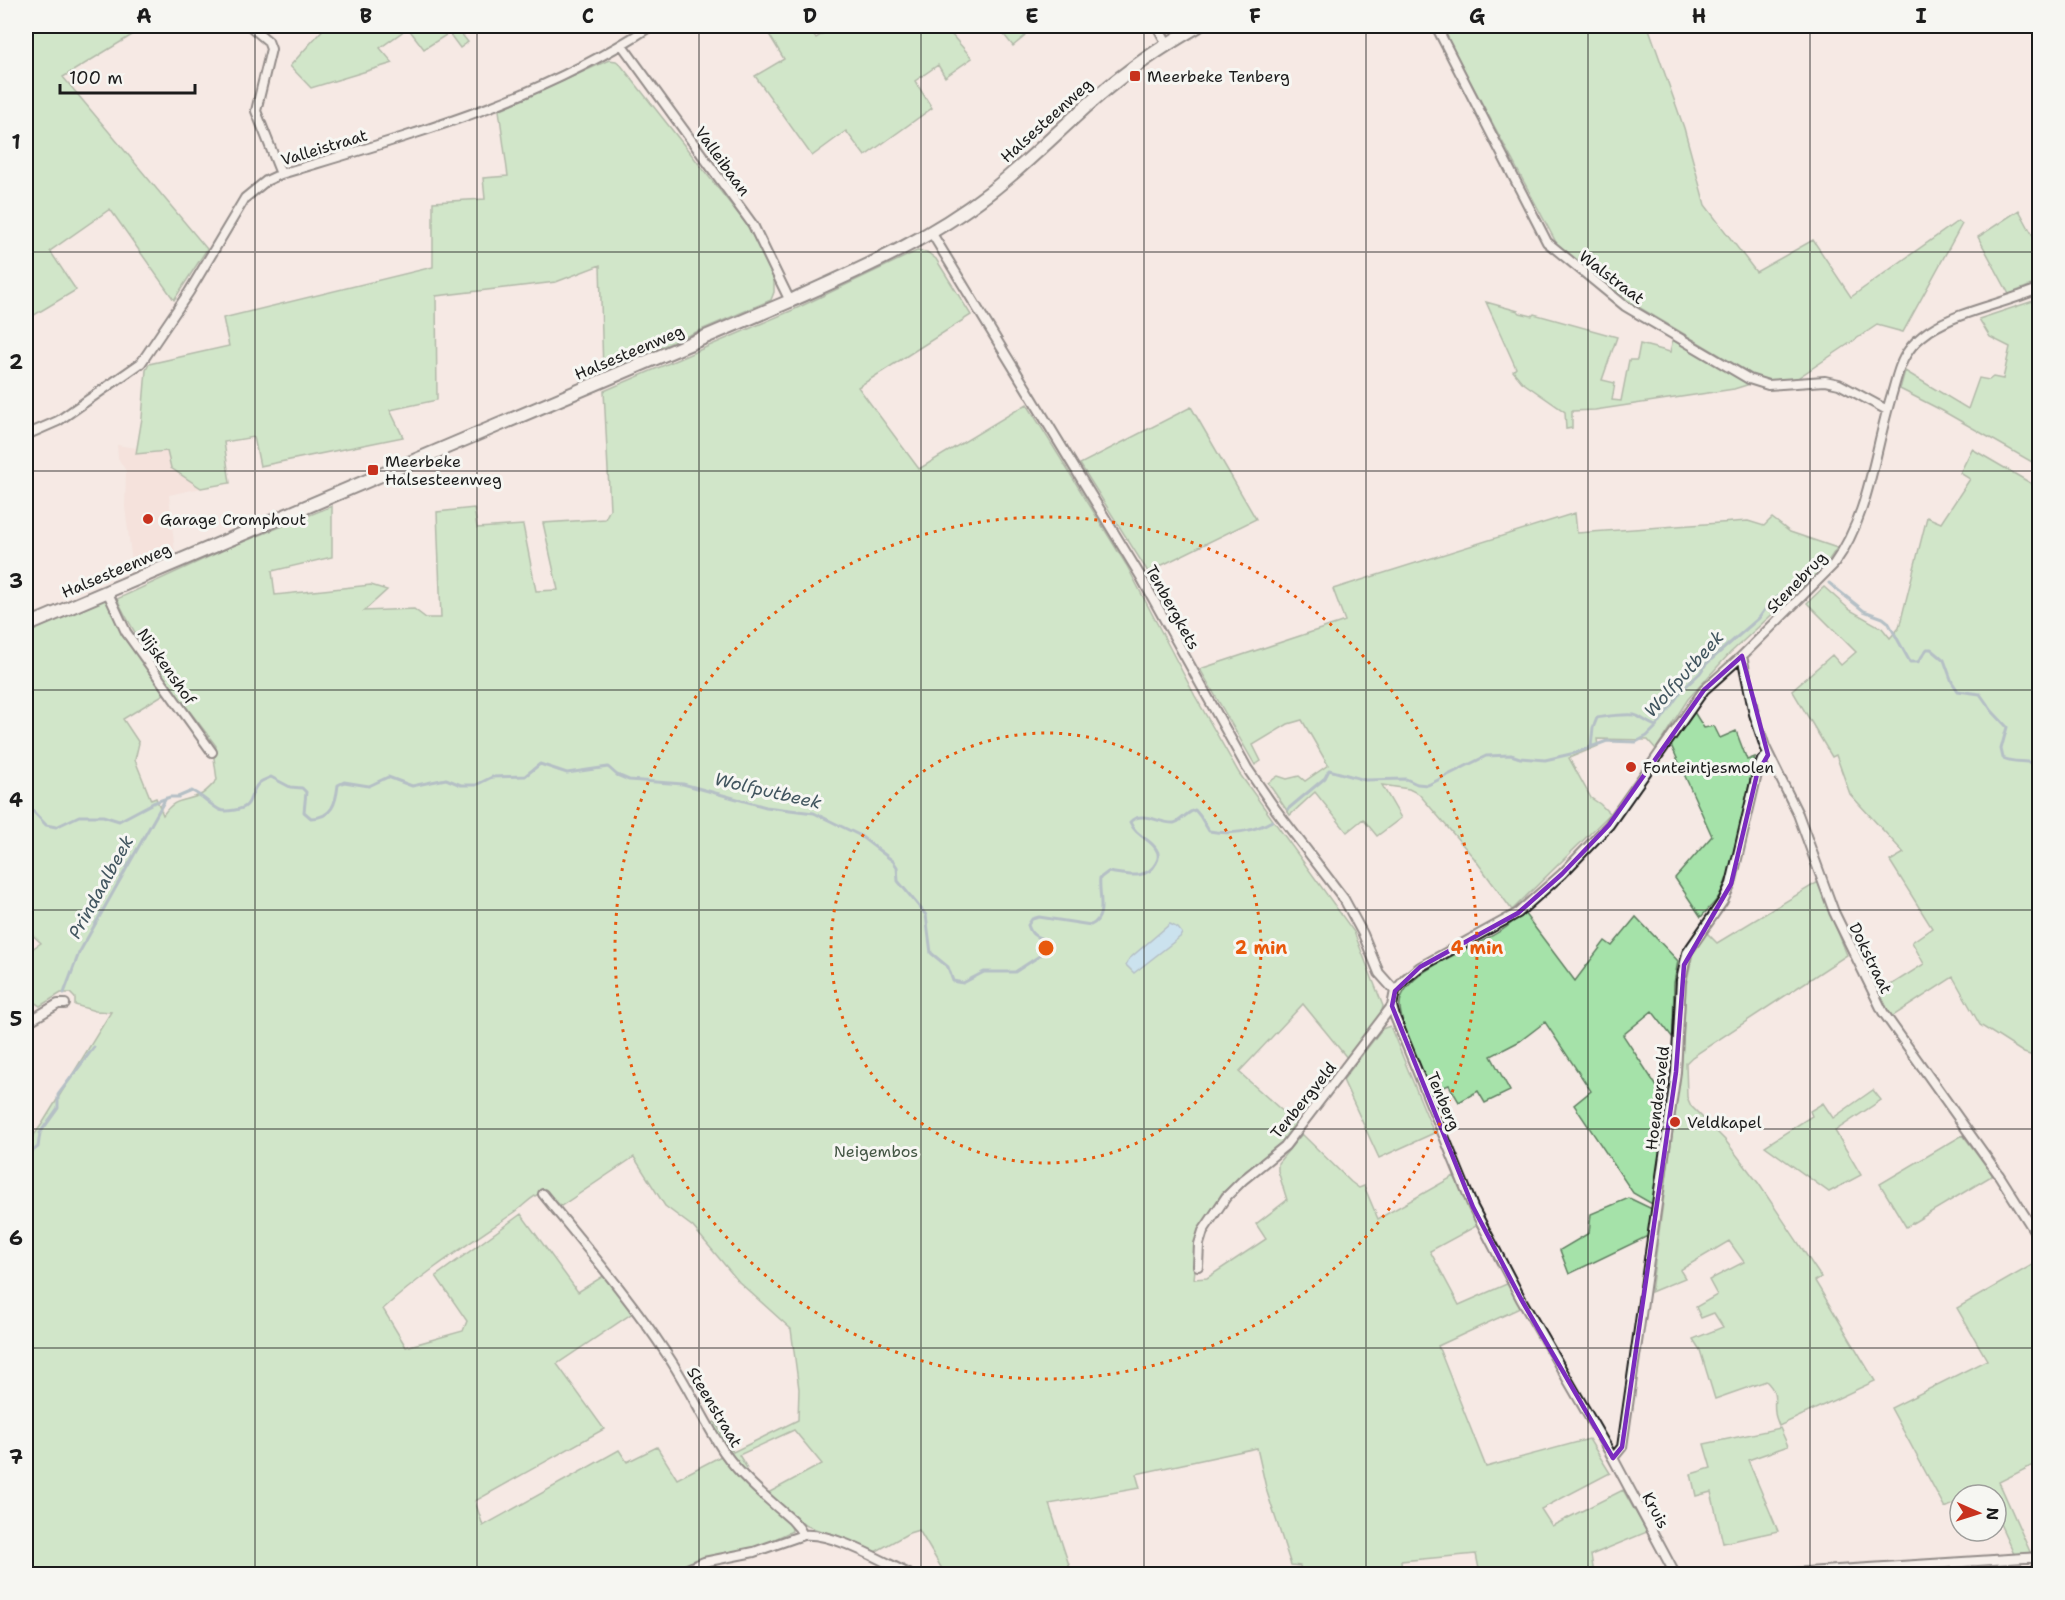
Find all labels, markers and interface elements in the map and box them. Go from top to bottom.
text: A [136,3,152,29]
text: B [360,3,372,29]
text: C [582,3,594,29]
text: D [803,3,817,29]
text: E [1025,3,1039,29]
text: F [1249,3,1261,29]
text: G [1469,3,1485,29]
text: H [1692,3,1706,29]
text: I [1915,3,1927,29]
scale bar [60,57,195,95]
text: 100 m [69,66,123,90]
place label: Meerbeke Tenberg [1147,66,1290,87]
marker: Meerbeke Tenberg [1128,69,1142,83]
street label: Halsesteenweg [996,73,1097,167]
street label: Valleibaan [690,122,755,200]
street label: Valleistraat [278,124,370,171]
text: 1 [11,129,21,155]
street label: Walstraat [1575,246,1649,309]
street label: Halsesteenweg [571,320,687,385]
text: 2 [9,349,23,375]
place label: Meerbeke Halsesteenweg [385,451,502,490]
marker: Meerbeke Halsesteenweg [366,463,380,477]
place label: Garage Cromphout [160,509,306,530]
marker: Garage Cromphout [141,512,155,526]
street label: Halsesteenweg [58,538,174,603]
street label: Stenebrug [1762,547,1831,618]
street label: Tenbergkets [1141,561,1205,653]
text: 3 [9,568,23,594]
street label: Nijskenshof [133,624,201,710]
water label: Wolfputbeek [1639,625,1730,723]
place label: Fonteintjesmolen [1643,757,1774,778]
marker: Fonteintjesmolen [1624,760,1638,774]
water label: Wolfputbeek [712,767,824,815]
text: 4 [9,787,23,813]
water label: Prindaalbeek [63,830,140,943]
street label: Dokstraat [1844,919,1897,997]
text: 2 min [1235,936,1287,960]
text: 4 min [1451,936,1503,960]
centre of rings [1036,938,1056,958]
text: 5 [10,1006,22,1032]
street label: Hoendersveld [1641,1045,1674,1151]
street label: Tenbergveld [1266,1058,1341,1143]
street label: Tenberg [1422,1069,1465,1134]
place label: Veldkapel [1687,1112,1762,1133]
marker: Veldkapel [1668,1115,1682,1129]
park label: Neigembos [834,1141,918,1162]
text: 6 [9,1225,23,1251]
street label: Steenstraat [682,1363,747,1451]
text: 7 [9,1444,23,1470]
north arrow [1948,1483,2008,1543]
street label: Kruis [1637,1488,1674,1532]
text: N [1982,1507,2003,1521]

